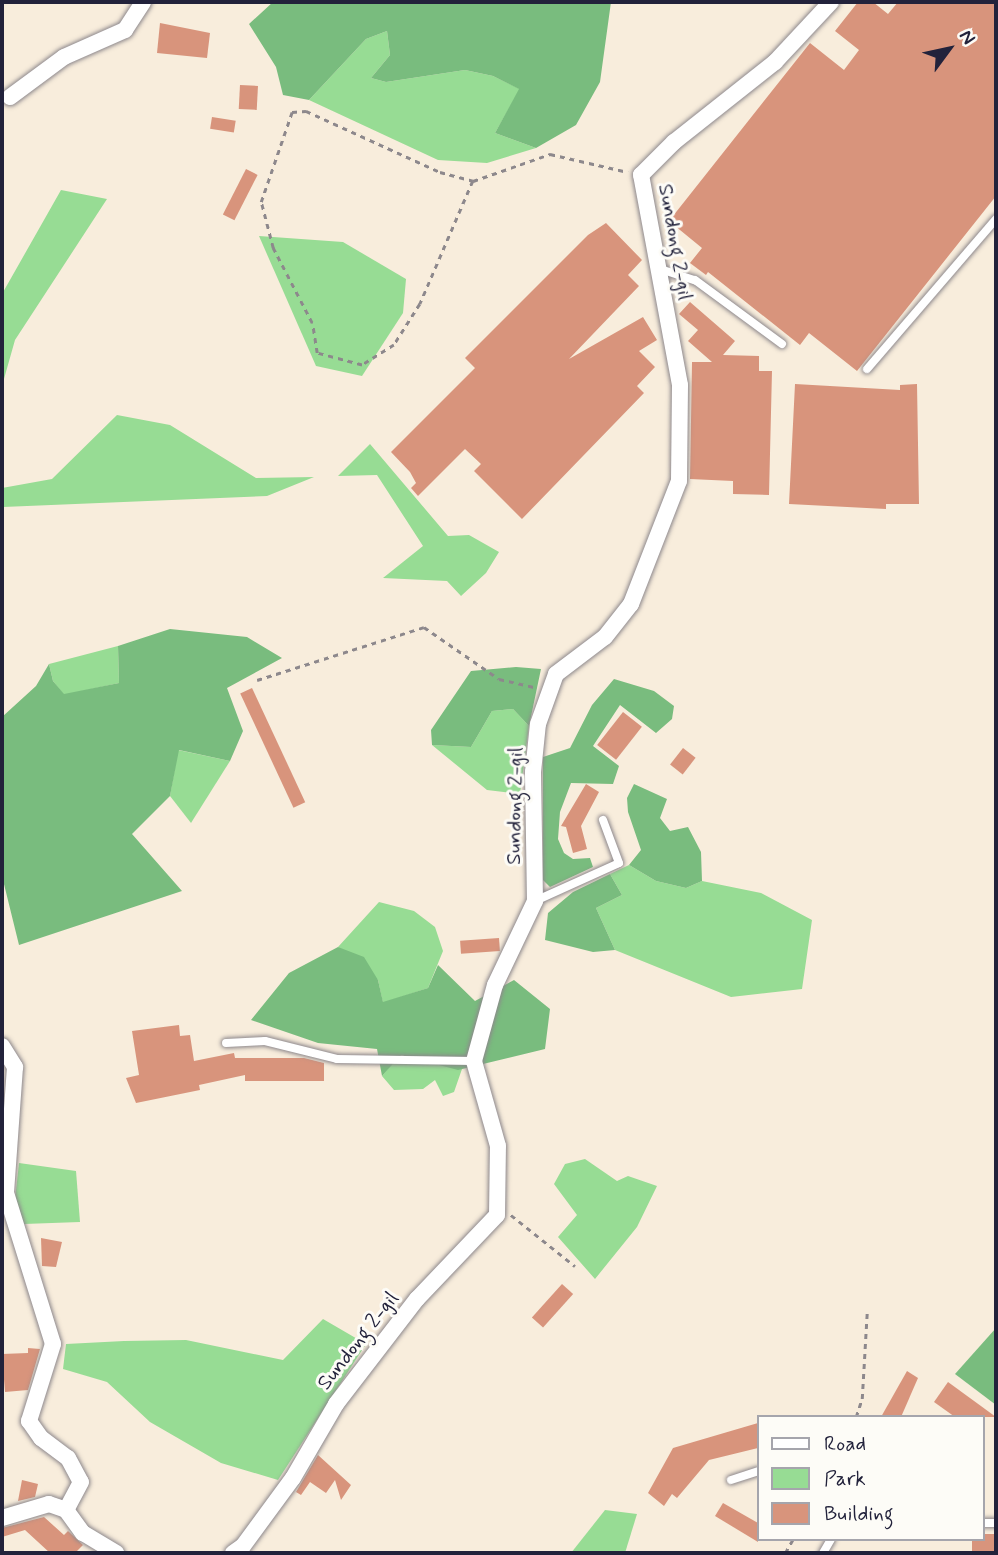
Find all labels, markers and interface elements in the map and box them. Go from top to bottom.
north arrow [914,14,984,84]
text: N [953,25,981,49]
street label: Sundong 2-gil [652,182,698,302]
street label: Sundong 2-gil [501,747,529,865]
street label: Sundong 2-gil [312,1287,404,1395]
legend [757,1415,984,1541]
text: Road [824,1430,866,1458]
text: Park [824,1465,866,1493]
text: Building [824,1500,894,1528]

